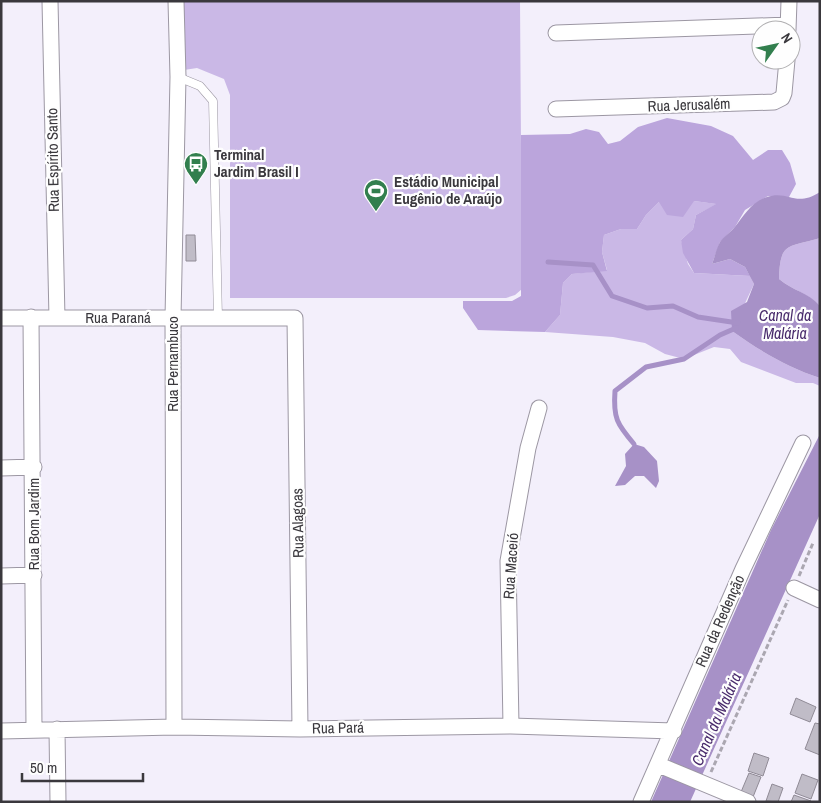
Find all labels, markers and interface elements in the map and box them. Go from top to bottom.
north arrow [751,20,801,70]
text: N [777,30,797,46]
street label: Rua Jerusalém [647,93,731,116]
street label: Rua Espírito Santo [41,108,64,212]
place label: Terminal Jardim Brasil I [214,144,299,182]
bus stop icon: Terminal Jardim Brasil I [183,151,209,185]
place label: Estádio Municipal Eugênio de Araújo [394,171,502,209]
sports icon: Estádio Municipal Eugênio de Araújo [363,178,389,212]
water label: Canal da Malária [759,304,811,344]
street label: Rua Paraná [85,307,151,328]
street label: Rua Pernambuco [162,316,183,412]
street label: Rua Bom Jardim [23,478,44,570]
street label: Rua Alagoas [286,488,309,558]
street label: Rua Maceió [498,532,523,600]
street label: Rua da Redenção [690,571,749,670]
water label: Canal da Malária [686,669,746,769]
street label: Rua Pará [312,717,364,738]
scale bar [22,750,144,782]
text: 50 m [30,757,57,778]

